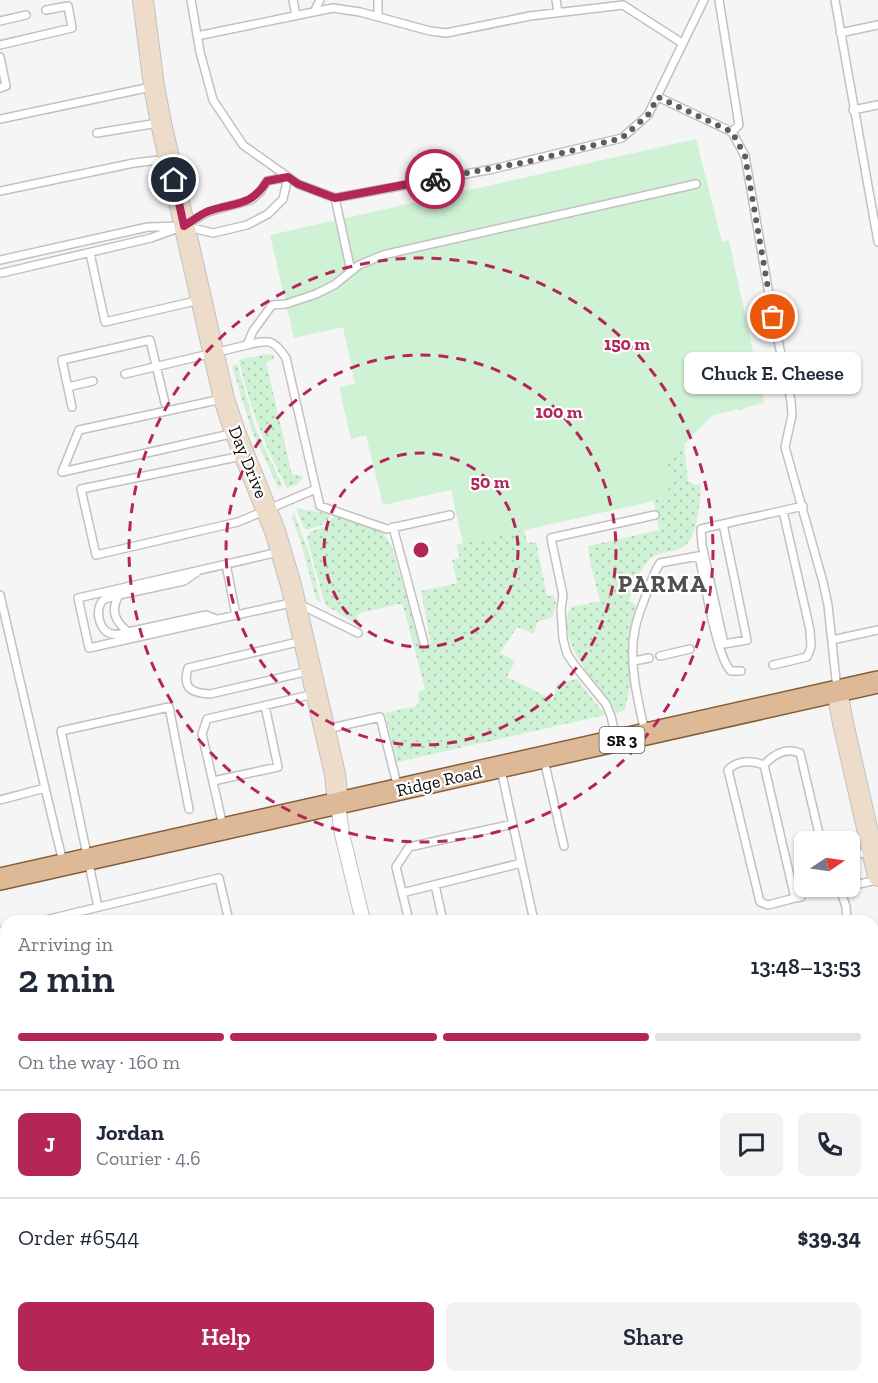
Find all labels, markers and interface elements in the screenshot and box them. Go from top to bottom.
courier [405,149,465,209]
pin [148,154,199,205]
icon: home [157,163,190,196]
icon: bike [419,163,452,196]
pin [747,291,798,342]
icon: bag [756,300,789,333]
text: 150 m [604,333,650,355]
callout: Chuck E. Cheese [684,353,862,395]
text: Chuck E. Cheese [701,361,844,385]
text: 100 m [535,401,583,423]
street label: Day Drive [224,423,272,501]
text: 50 m [471,471,510,493]
centre of rings [411,540,431,560]
district label: PARMA [618,569,708,598]
road number: SR 3 [600,727,644,753]
street label: Ridge Road [394,760,484,802]
north arrow [794,831,860,897]
map controls [794,831,860,897]
text: Arriving in [18,932,113,956]
text: 13:48–13:53 [750,953,861,980]
text: 2 min [18,955,115,1002]
text: On the way · 160 m [18,1050,180,1074]
button: chat [720,1113,783,1176]
button: phone [798,1113,861,1176]
text: Jordan [96,1119,164,1146]
text: J [44,1131,55,1158]
text: Courier · 4.6 [96,1146,201,1170]
text: Order #6544 [18,1224,139,1251]
text: $39.34 [797,1224,861,1251]
button: Help [18,1302,434,1371]
button: Share [446,1302,861,1371]

